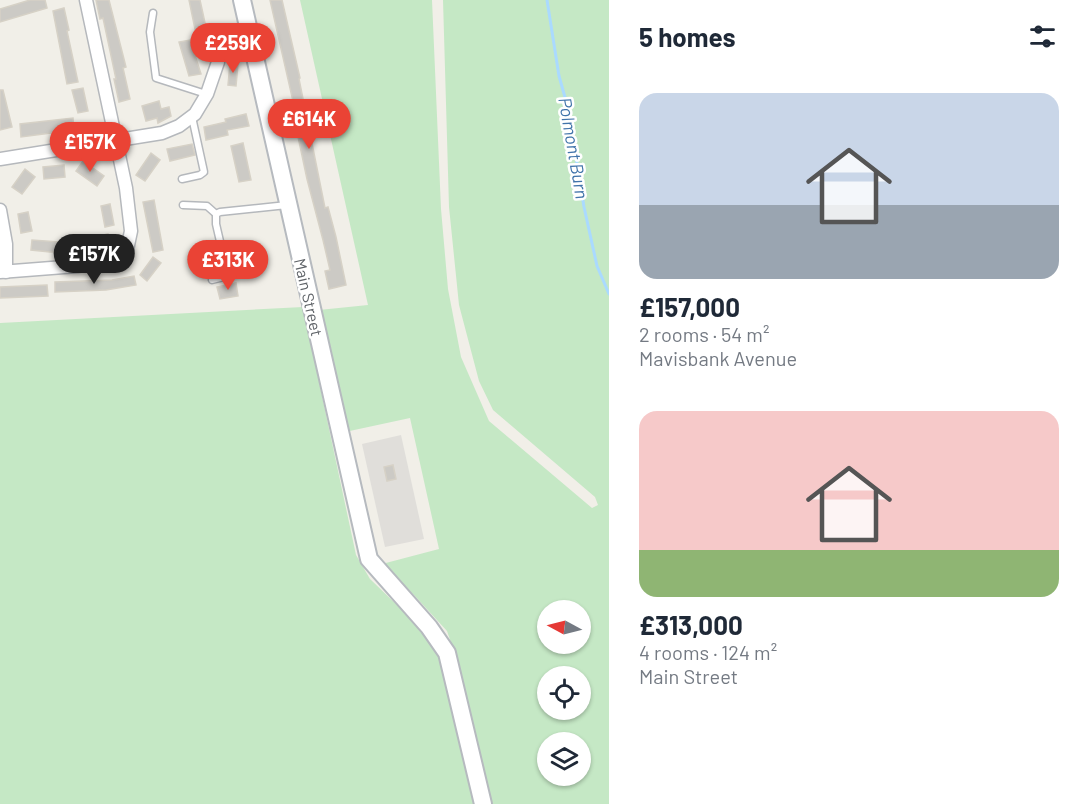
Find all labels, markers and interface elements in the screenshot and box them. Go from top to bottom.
icon: filters [1026,20,1059,53]
text: 5 homes [639,21,736,52]
pin: £259K [191,23,275,74]
text: £259K [204,30,262,54]
water label: Polmont Burn [554,96,594,200]
pin: £614K [267,99,351,150]
text: £614K [282,106,336,130]
pin: £157K [48,122,132,173]
text: £157K [64,129,116,153]
icon: home [795,132,903,240]
pin: £157K [52,234,136,285]
pin: £313K [186,240,270,291]
text: £157K [68,241,120,265]
text: £313K [201,247,255,271]
street label: Main Street [291,256,327,338]
text: £157,000 [639,291,740,322]
text: 2 rooms · 54 m² [639,322,769,346]
text: Mavisbank Avenue [639,346,797,370]
icon: home [795,450,903,558]
north arrow [537,600,591,654]
map controls [537,600,591,786]
text: £313,000 [639,609,743,640]
text: 4 rooms · 124 m² [639,640,777,664]
text: Main Street [639,664,738,688]
button: locate [537,666,591,720]
button: layers [537,732,591,786]

